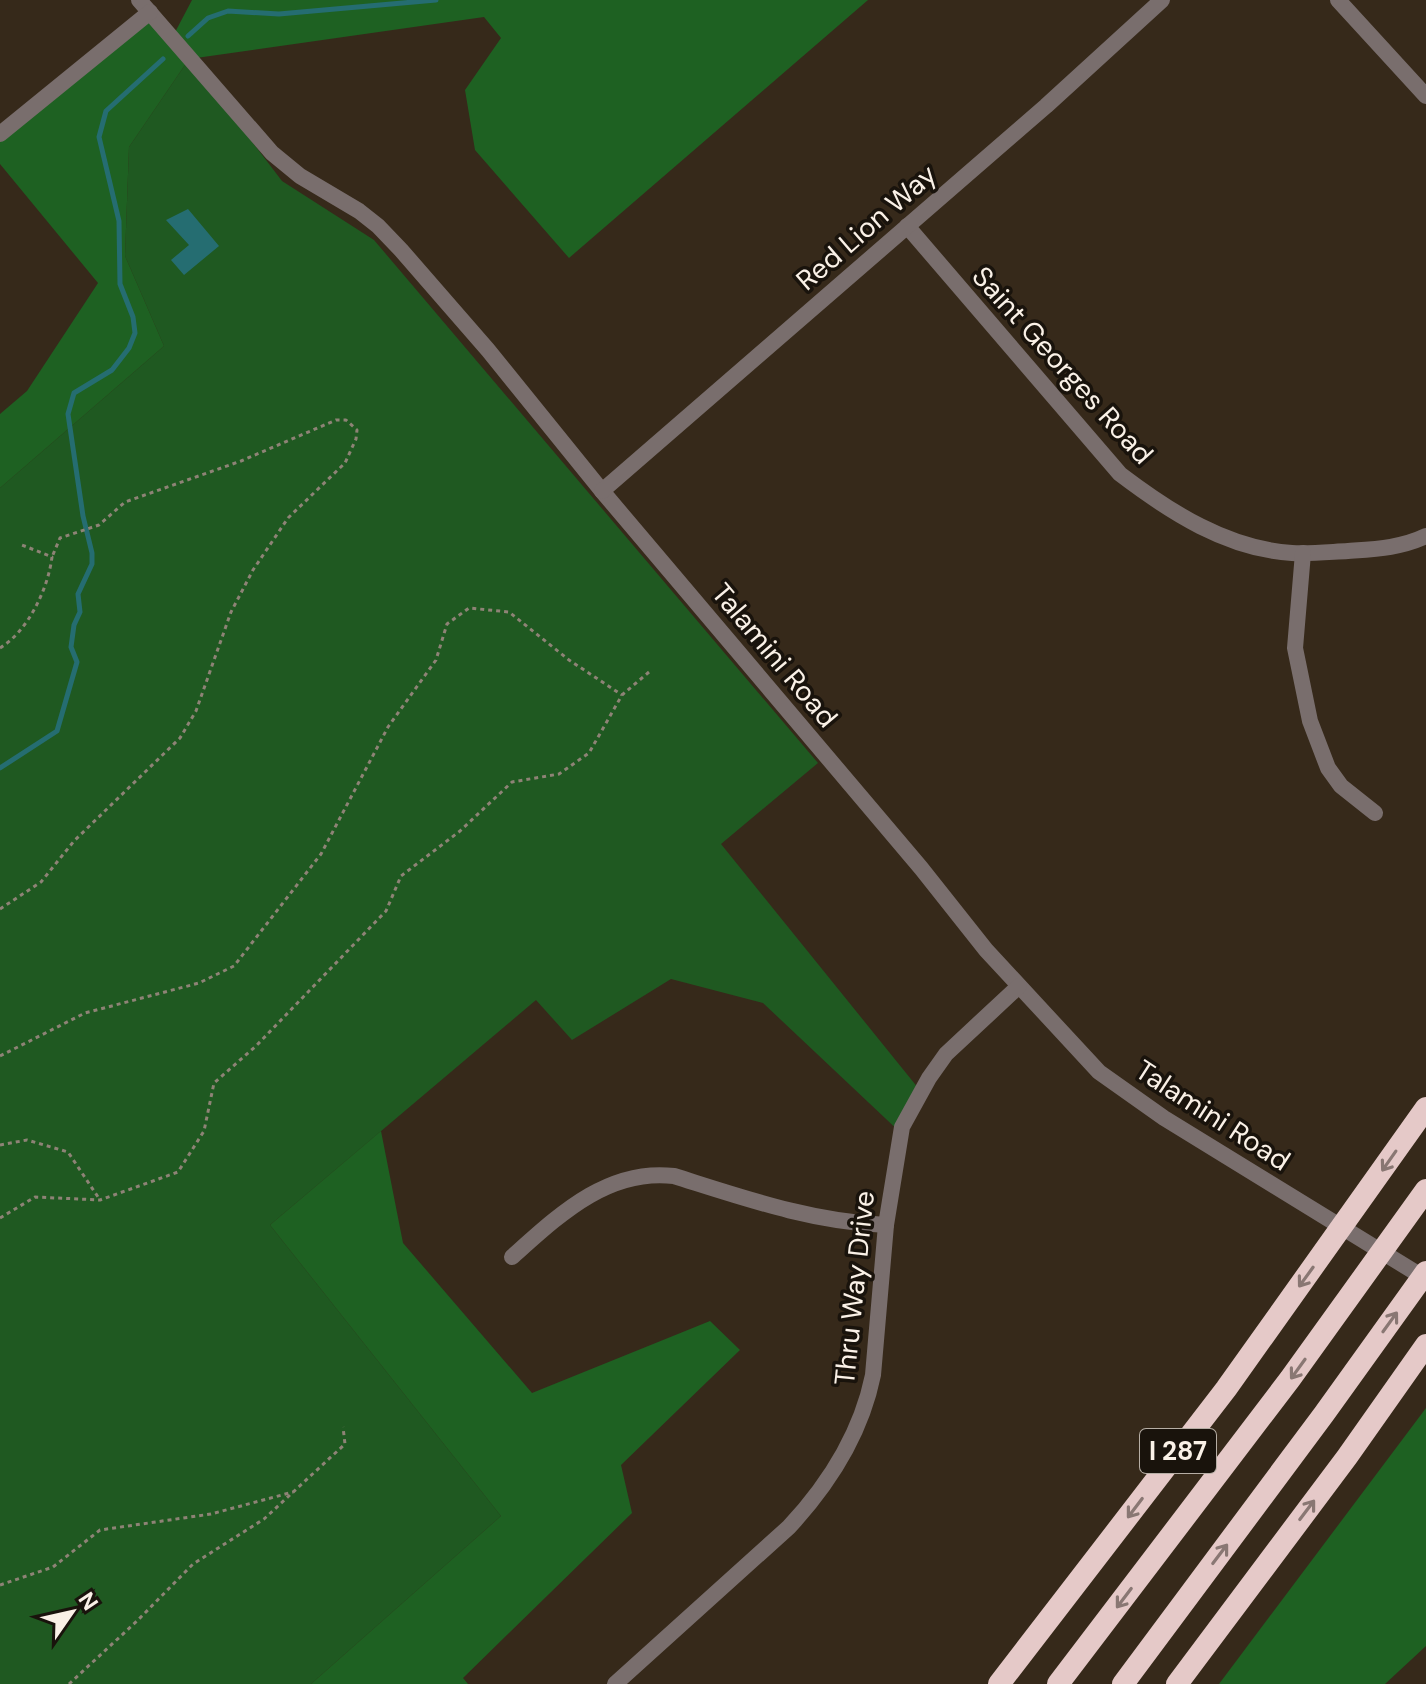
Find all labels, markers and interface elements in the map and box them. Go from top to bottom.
street label: Red Lion Way [788,156,944,299]
street label: Saint Georges Road [964,259,1161,472]
street label: Talamini Road [703,575,846,735]
street label: Talamini Road [1128,1052,1297,1179]
one-way arrow [1381,1150,1398,1171]
street label: Thru Way Drive [826,1189,883,1387]
one-way arrow [1298,1266,1315,1288]
one-way arrow [1382,1311,1398,1333]
one-way arrow [1290,1357,1306,1379]
road number: I 287 [1140,1429,1216,1473]
one-way arrow [1126,1497,1143,1519]
one-way arrow [1299,1499,1316,1521]
one-way arrow [1211,1544,1228,1565]
north arrow [32,1572,112,1652]
text: N [72,1586,105,1616]
one-way arrow [1115,1587,1132,1608]

